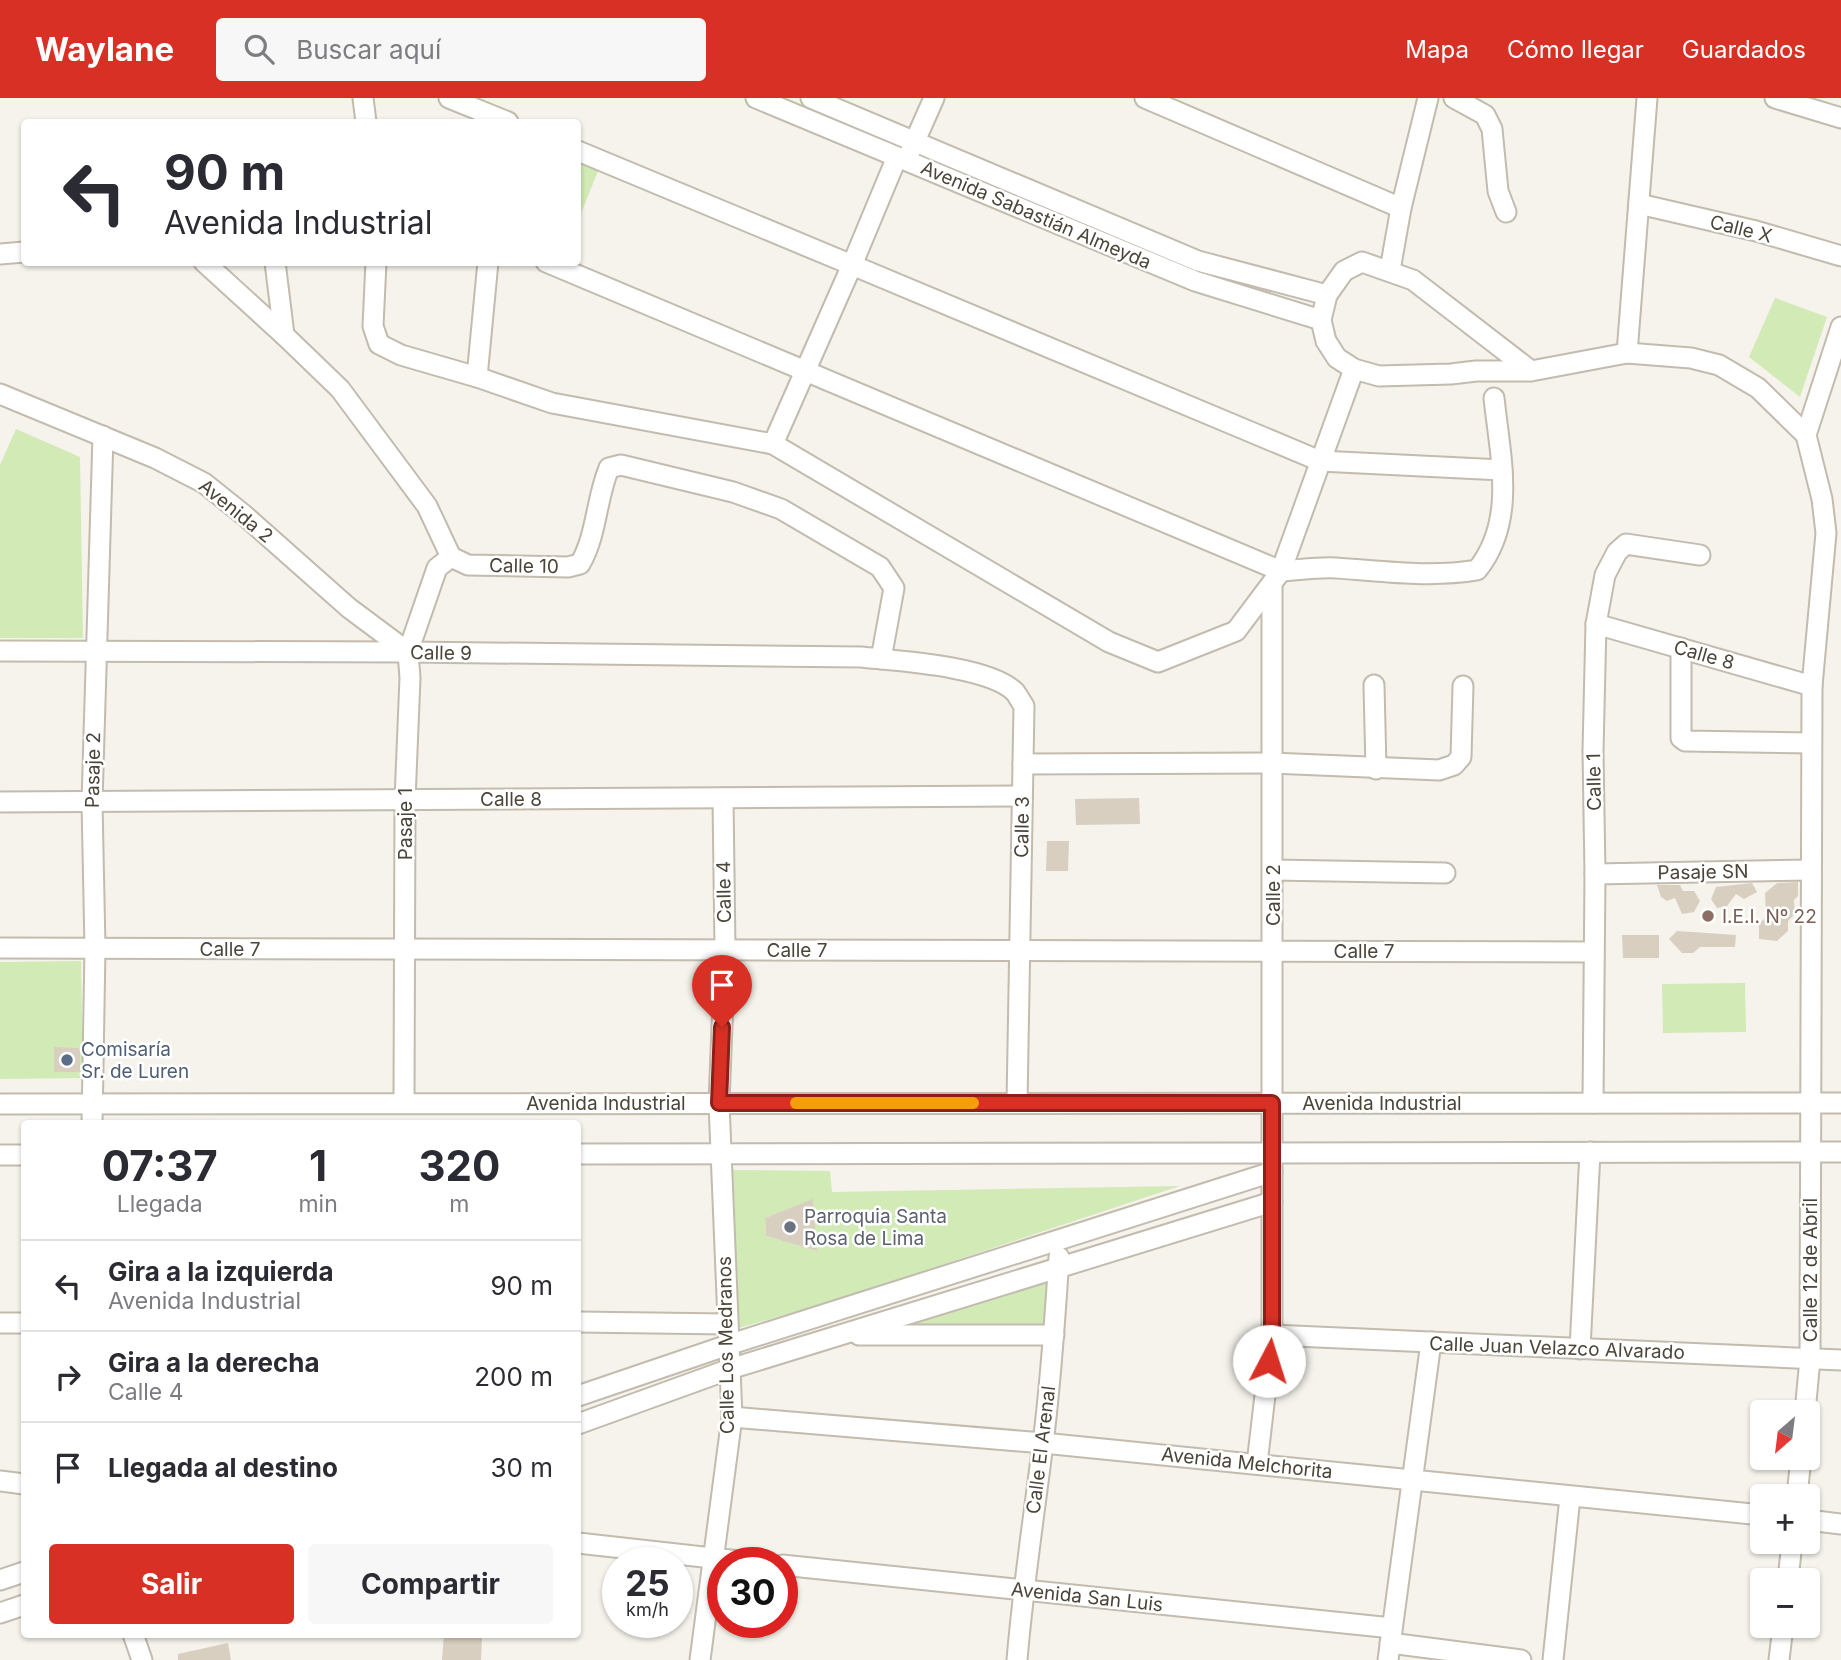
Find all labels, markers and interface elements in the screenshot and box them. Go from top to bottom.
search box [216,18,706,81]
text: Waylane [35,29,174,69]
icon: search [240,30,278,68]
text: Buscar aquí [296,34,441,65]
text: Mapa [1405,35,1469,64]
text: Cómo llegar [1507,35,1644,64]
text: Guardados [1682,35,1806,64]
text: 90 m [164,143,285,202]
icon: left [49,147,140,238]
street label: Avenida Sabastián Almeyda [917,156,1155,274]
text: Avenida Industrial [164,203,433,242]
street label: Calle X [1708,210,1774,248]
street label: Avenida 2 [194,474,278,548]
street label: Calle 10 [489,554,559,578]
street label: Calle 8 [1671,635,1737,675]
street label: Calle 9 [410,641,472,665]
street label: Pasaje 2 [81,732,105,808]
street label: Calle 1 [1582,753,1606,811]
street label: Pasaje 1 [394,788,417,860]
street label: Calle 8 [480,788,542,811]
street label: Calle 3 [1010,796,1034,858]
street label: Pasaje SN [1657,860,1749,884]
street label: Calle 4 [712,861,736,923]
street label: Calle 2 [1262,864,1285,926]
place label: I.E.I. Nº 22 [1722,905,1817,928]
marker: I.E.I. Nº 22 [1700,908,1716,924]
street label: Calle 7 [200,938,260,961]
street label: Calle 7 [767,939,827,962]
street label: Calle 7 [1334,940,1394,963]
pin [692,955,752,1027]
icon: arrive [703,966,741,1004]
place label: Comisaría Sr. de Luren [81,1038,189,1083]
marker: Comisaría Sr. de Luren [59,1052,75,1068]
street label: Avenida Industrial [526,1092,686,1115]
street label: Avenida Industrial [1302,1092,1462,1115]
text: 07:37 [102,1140,218,1191]
text: 1 [309,1140,327,1191]
text: 320 [418,1140,500,1191]
text: Llegada [117,1190,203,1218]
text: min [298,1190,338,1218]
text: m [449,1190,469,1218]
street label: Calle 12 de Abril [1799,1198,1822,1342]
place label: Parroquia Santa Rosa de Lima [804,1205,947,1250]
marker: Parroquia Santa Rosa de Lima [782,1219,798,1235]
text: Gira a la izquierda [108,1256,334,1287]
street label: Calle Los Medranos [713,1256,739,1434]
icon: left [49,1267,87,1305]
text: 90 m [490,1270,553,1301]
text: Avenida Industrial [108,1287,301,1315]
position arrow [1232,1324,1306,1398]
street label: Calle Juan Velazco Alvarado [1429,1332,1685,1364]
text: Gira a la derecha [108,1347,320,1378]
icon: right [49,1358,87,1396]
text: 200 m [474,1361,553,1392]
text: Calle 4 [108,1378,184,1406]
street label: Calle El Arenal [1022,1385,1060,1515]
north arrow [1750,1400,1820,1470]
map controls [1750,1400,1820,1638]
street label: Avenida Melchorita [1160,1443,1334,1483]
icon: arrive [49,1449,87,1487]
text: Llegada al destino [108,1452,338,1483]
text: 30 m [490,1452,553,1483]
button: + [1750,1484,1820,1554]
button: Salir [49,1544,294,1624]
button: Compartir [308,1544,553,1624]
speed limit sign: 30 [707,1547,798,1638]
text: 25 [625,1562,670,1604]
button: − [1750,1568,1820,1638]
street label: Avenida San Luis [1010,1578,1164,1616]
text: km/h [626,1599,669,1620]

